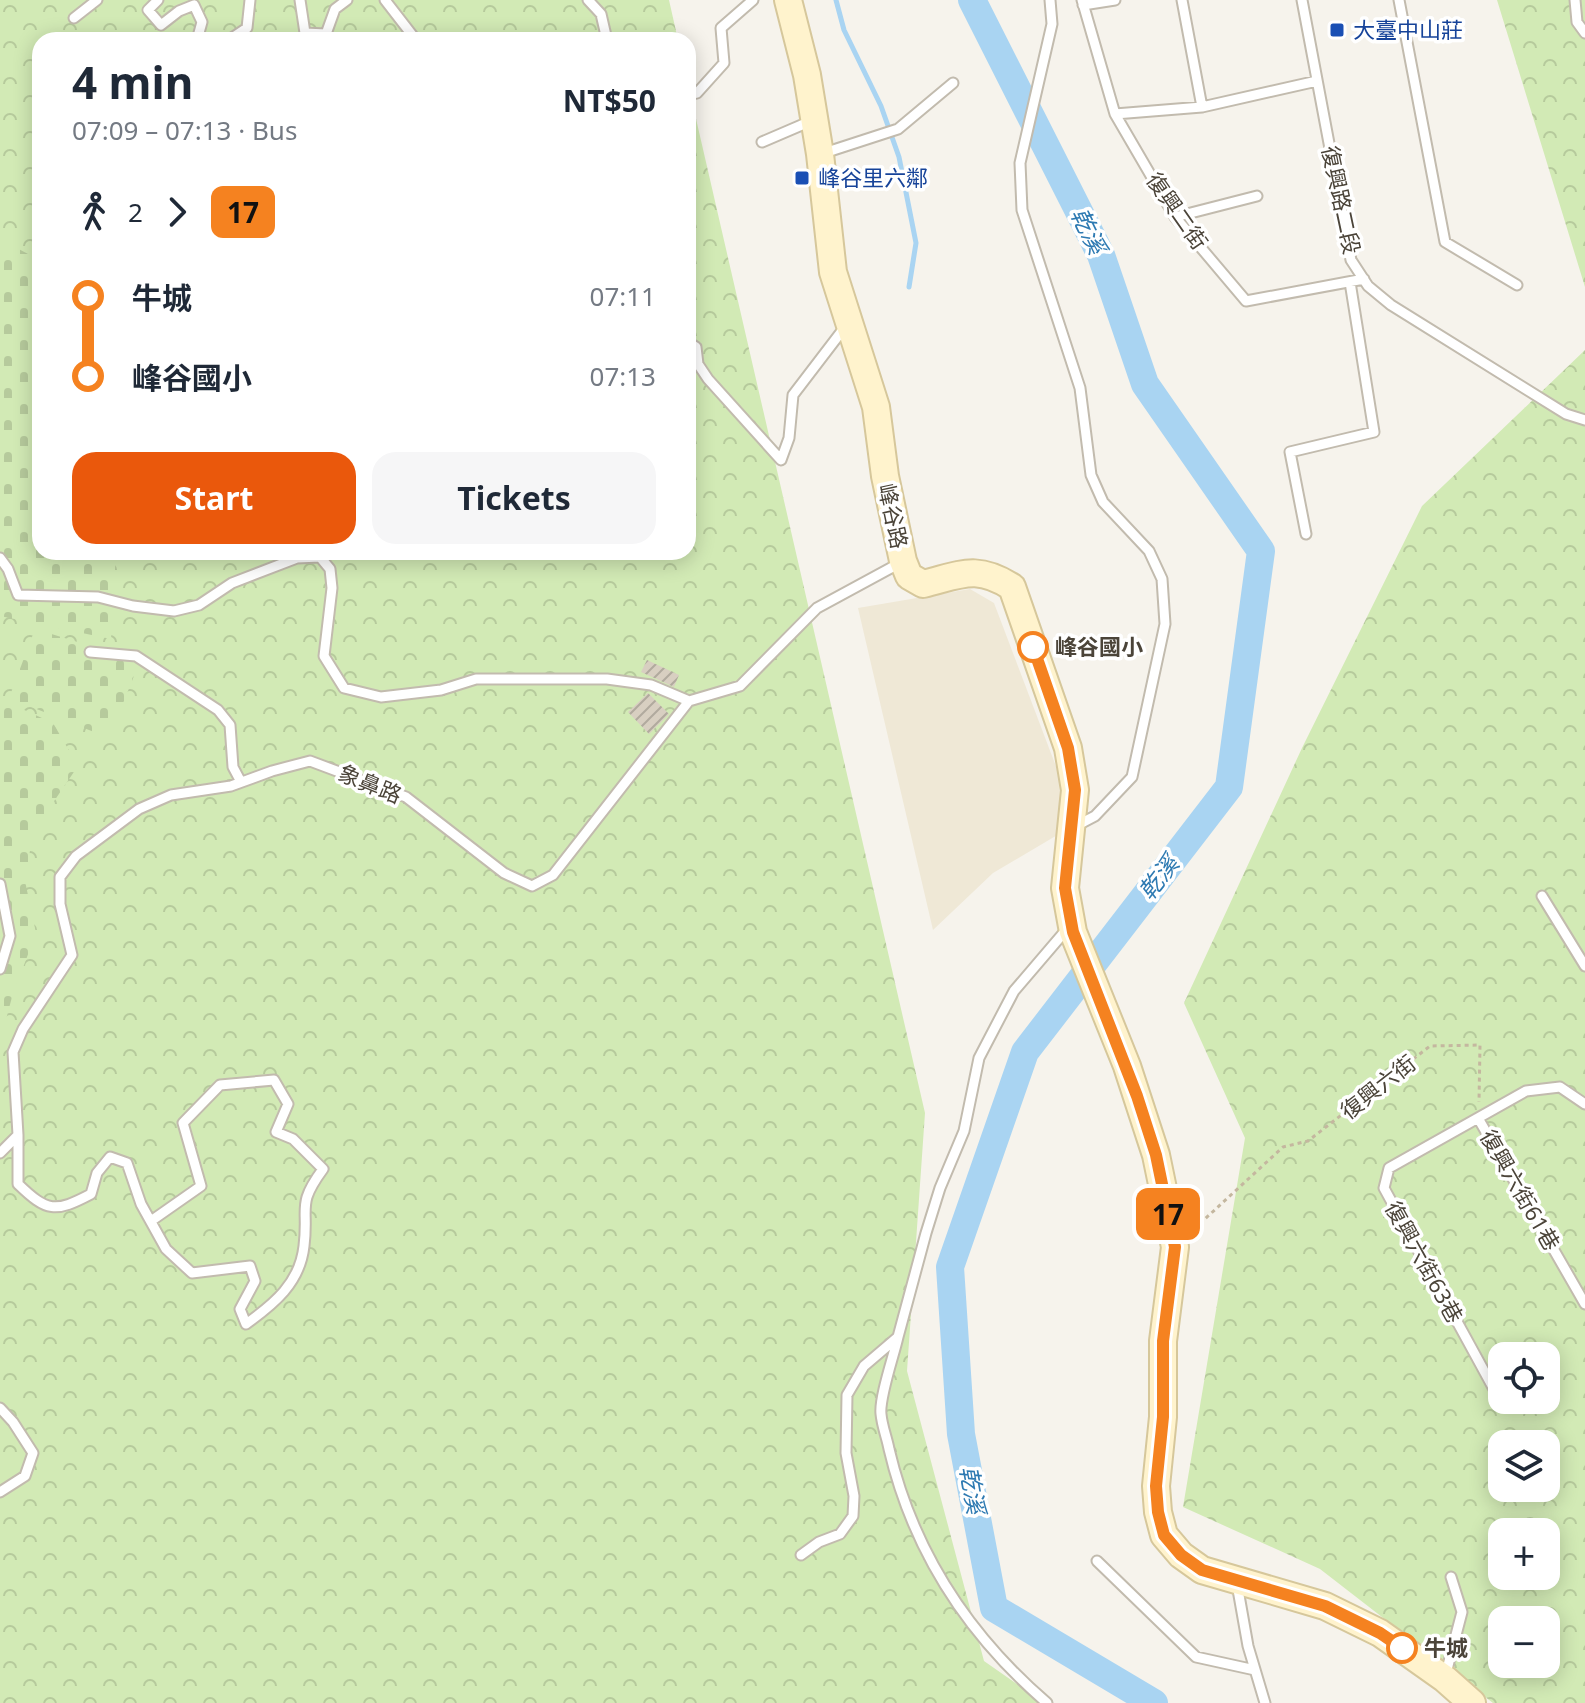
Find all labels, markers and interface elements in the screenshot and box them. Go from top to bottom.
place label: 大臺中山莊 [1353,14,1463,44]
marker: 大臺中山莊 [1328,21,1346,39]
text: 4 min [72,52,193,112]
text: NT$50 [563,80,656,121]
text: 07:09 – 07:13 · Bus [72,112,297,148]
street label: 復興路二段 [1316,143,1368,257]
place label: 峰谷里六鄰 [818,162,928,192]
street label: 復興二街 [1140,166,1215,255]
marker: 峰谷里六鄰 [793,169,811,187]
icon: walk [72,190,116,234]
icon: forward [155,190,199,234]
text: 17 [227,193,259,231]
text: 2 [128,194,143,230]
water label: 乾溪 [1064,202,1116,262]
text: 牛城 [132,277,192,318]
text: 07:11 [590,278,656,314]
text: 峰谷國小 [132,357,252,398]
text: 07:13 [590,358,656,394]
button: Start [72,452,356,544]
button: Tickets [372,452,656,544]
street label: 峰谷路 [872,480,916,551]
place label: 峰谷國小 [1055,631,1143,661]
marker: 峰谷國小 [1018,632,1048,662]
street label: 象鼻路 [334,757,407,809]
water label: 乾溪 [1130,846,1187,906]
street label: 復興六街 [1333,1047,1421,1125]
street label: 復興六街61巷 [1474,1123,1568,1256]
line badge: 17 [1132,1188,1204,1240]
text: 17 [1152,1195,1184,1233]
street label: 復興六街63巷 [1379,1195,1471,1328]
map controls [1488,1342,1560,1678]
button: locate [1488,1342,1560,1414]
button: layers [1488,1430,1560,1502]
water label: 乾溪 [953,1463,994,1519]
button: + [1488,1518,1560,1590]
button: − [1488,1606,1560,1678]
place label: 牛城 [1424,1632,1468,1662]
marker: 牛城 [1387,1633,1417,1663]

